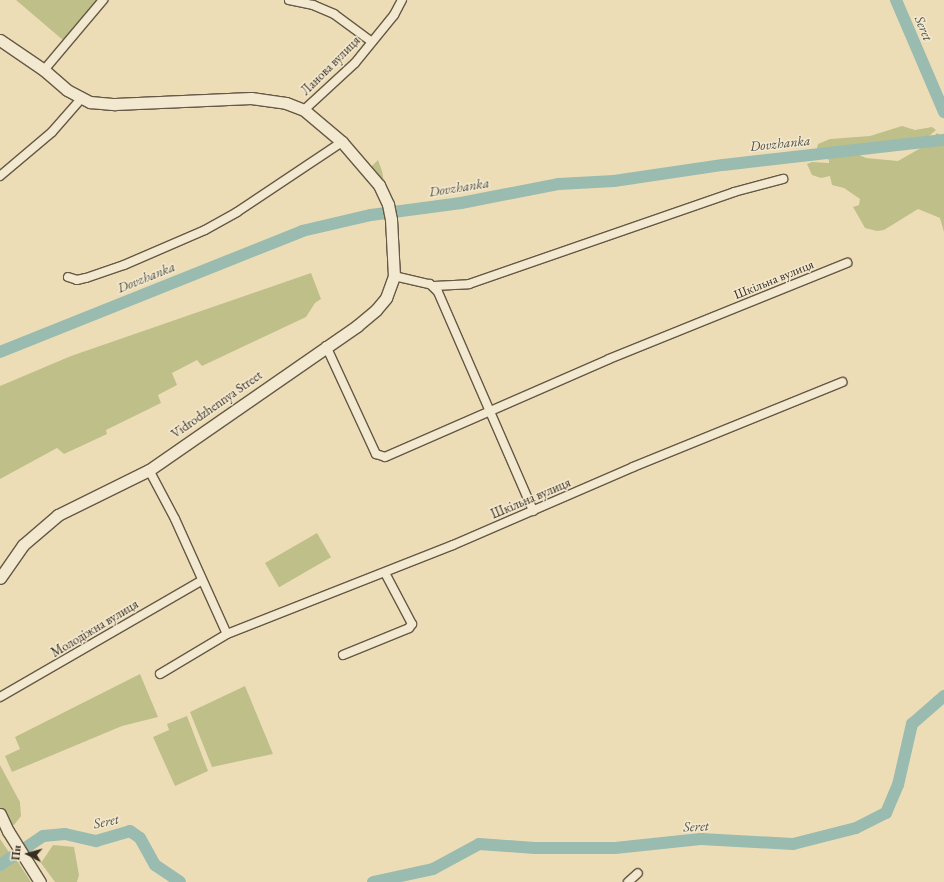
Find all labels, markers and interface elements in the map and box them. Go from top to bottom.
water label: Seret [911,13,937,43]
street label: Ланова вулиця [298,33,364,99]
water label: Dovzhanka [749,131,811,155]
water label: Dovzhanka [428,174,490,200]
street label: Шкільна вулиця [732,257,816,303]
water label: Dovzhanka [115,258,177,296]
street label: Vidrodzhennya Street [169,368,265,442]
street label: Шкільна вулиця [489,475,573,523]
street label: Молодіжна вулиця [49,597,141,661]
water label: Seret [92,810,120,832]
water label: Seret [683,817,709,835]
north arrow [8,834,48,874]
text: Пн [8,845,24,861]

